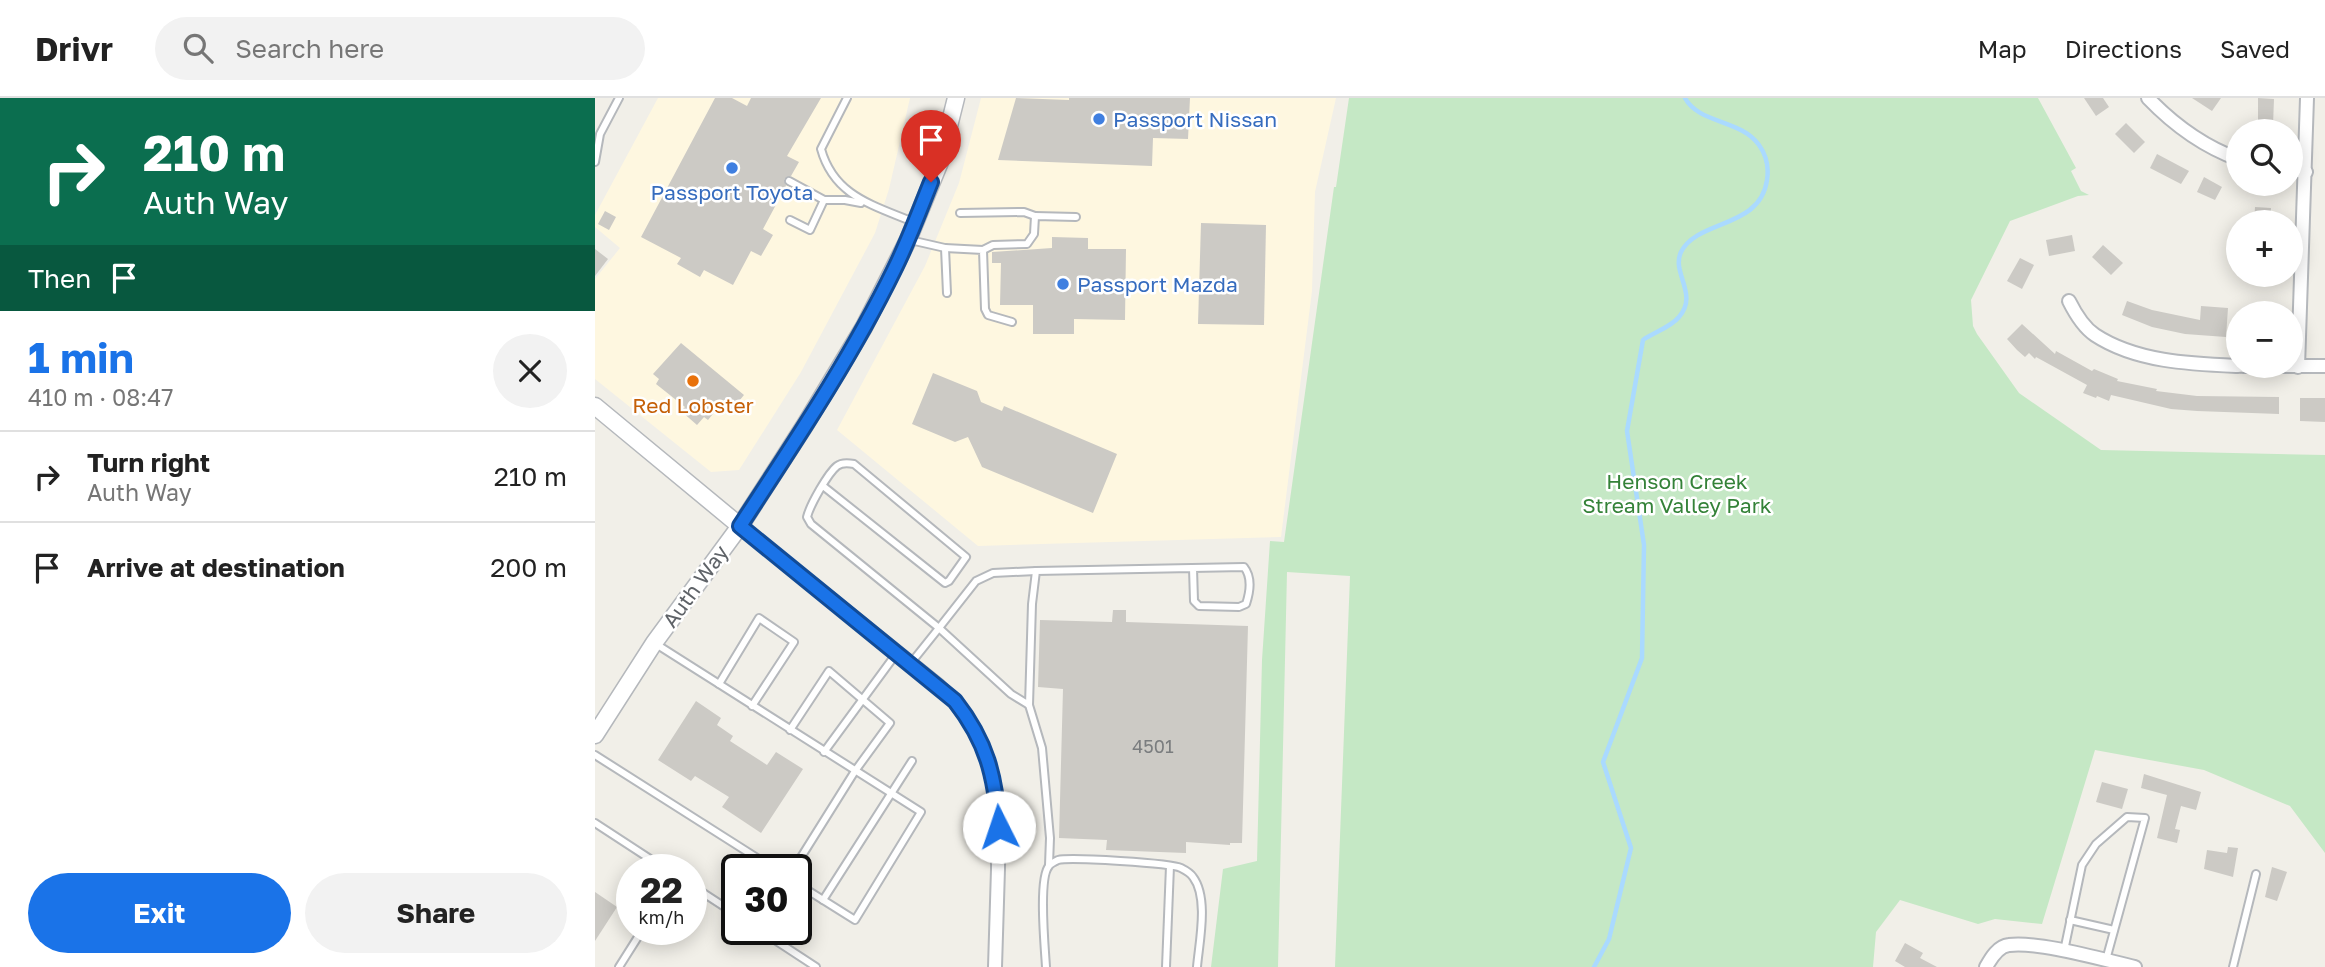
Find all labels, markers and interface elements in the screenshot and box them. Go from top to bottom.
search box [155,17,645,80]
text: Drivr [35,29,113,68]
icon: search [179,29,217,67]
text: Search here [235,33,384,64]
text: Map [1978,34,2027,63]
text: Directions [2065,34,2182,63]
text: Saved [2220,34,2290,63]
place label: Passport Nissan [1113,106,1277,132]
pin [901,110,961,182]
marker: Passport Nissan [1091,111,1107,127]
map controls [2226,119,2303,378]
button: search [2226,119,2303,196]
icon: arrive [912,121,950,159]
text: 210 m [143,123,285,182]
icon: right [28,126,119,217]
marker: Passport Toyota [724,160,740,176]
place label: Passport Toyota [651,179,813,205]
text: Auth Way [143,183,288,221]
button: + [2226,210,2303,287]
icon: arrive [105,259,143,297]
text: Then [28,263,91,294]
place label: Passport Mazda [1077,271,1238,297]
marker: Passport Mazda [1055,276,1071,292]
button: − [2226,301,2303,378]
text: 1 min [28,332,134,382]
button: close [493,334,567,408]
marker: Red Lobster [685,373,701,389]
text: 410 m · 08:47 [28,383,173,411]
place label: Red Lobster [632,392,754,418]
text: Turn right [87,447,210,478]
icon: right [28,458,66,496]
text: 210 m [494,461,567,492]
park label: Henson Creek Stream Valley Park [1582,468,1772,518]
text: Auth Way [87,478,192,506]
street label: Auth Way [656,540,734,632]
icon: arrive [28,549,66,587]
text: Arrive at destination [87,552,345,583]
text: 200 m [490,552,567,583]
house number: 4501 [1132,735,1174,757]
position arrow [962,790,1036,864]
speed limit sign: 30 [721,854,812,945]
text: 22 [640,869,683,911]
button: Exit [28,873,291,953]
button: Share [305,873,567,953]
text: km/h [639,906,684,928]

